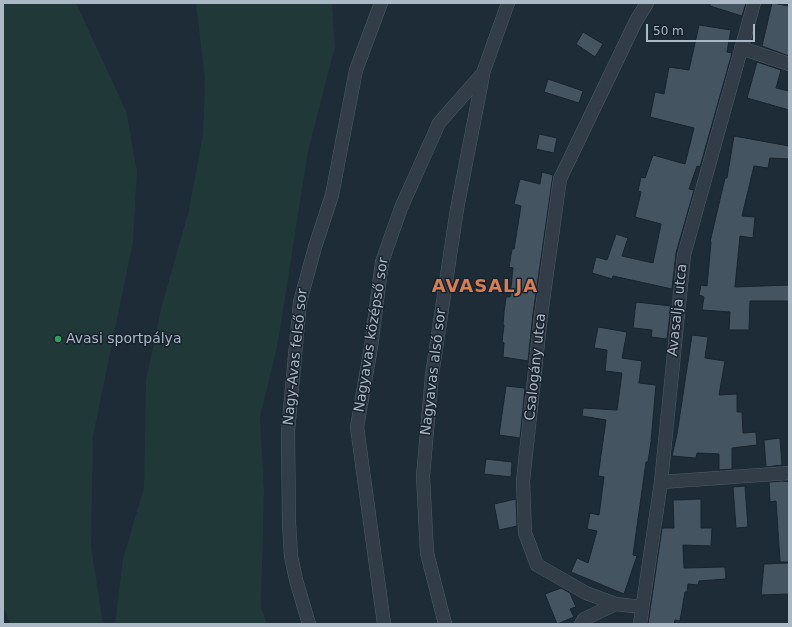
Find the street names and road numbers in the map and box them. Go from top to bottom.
street label: Nagyavas középső sor [351,256,393,414]
street label: Avasalja utca [665,263,691,357]
street label: Nagy-Avas felső sor [280,288,312,426]
street label: Nagyavas alsó sor [418,308,450,436]
street label: Csalogány utca [522,313,550,421]

